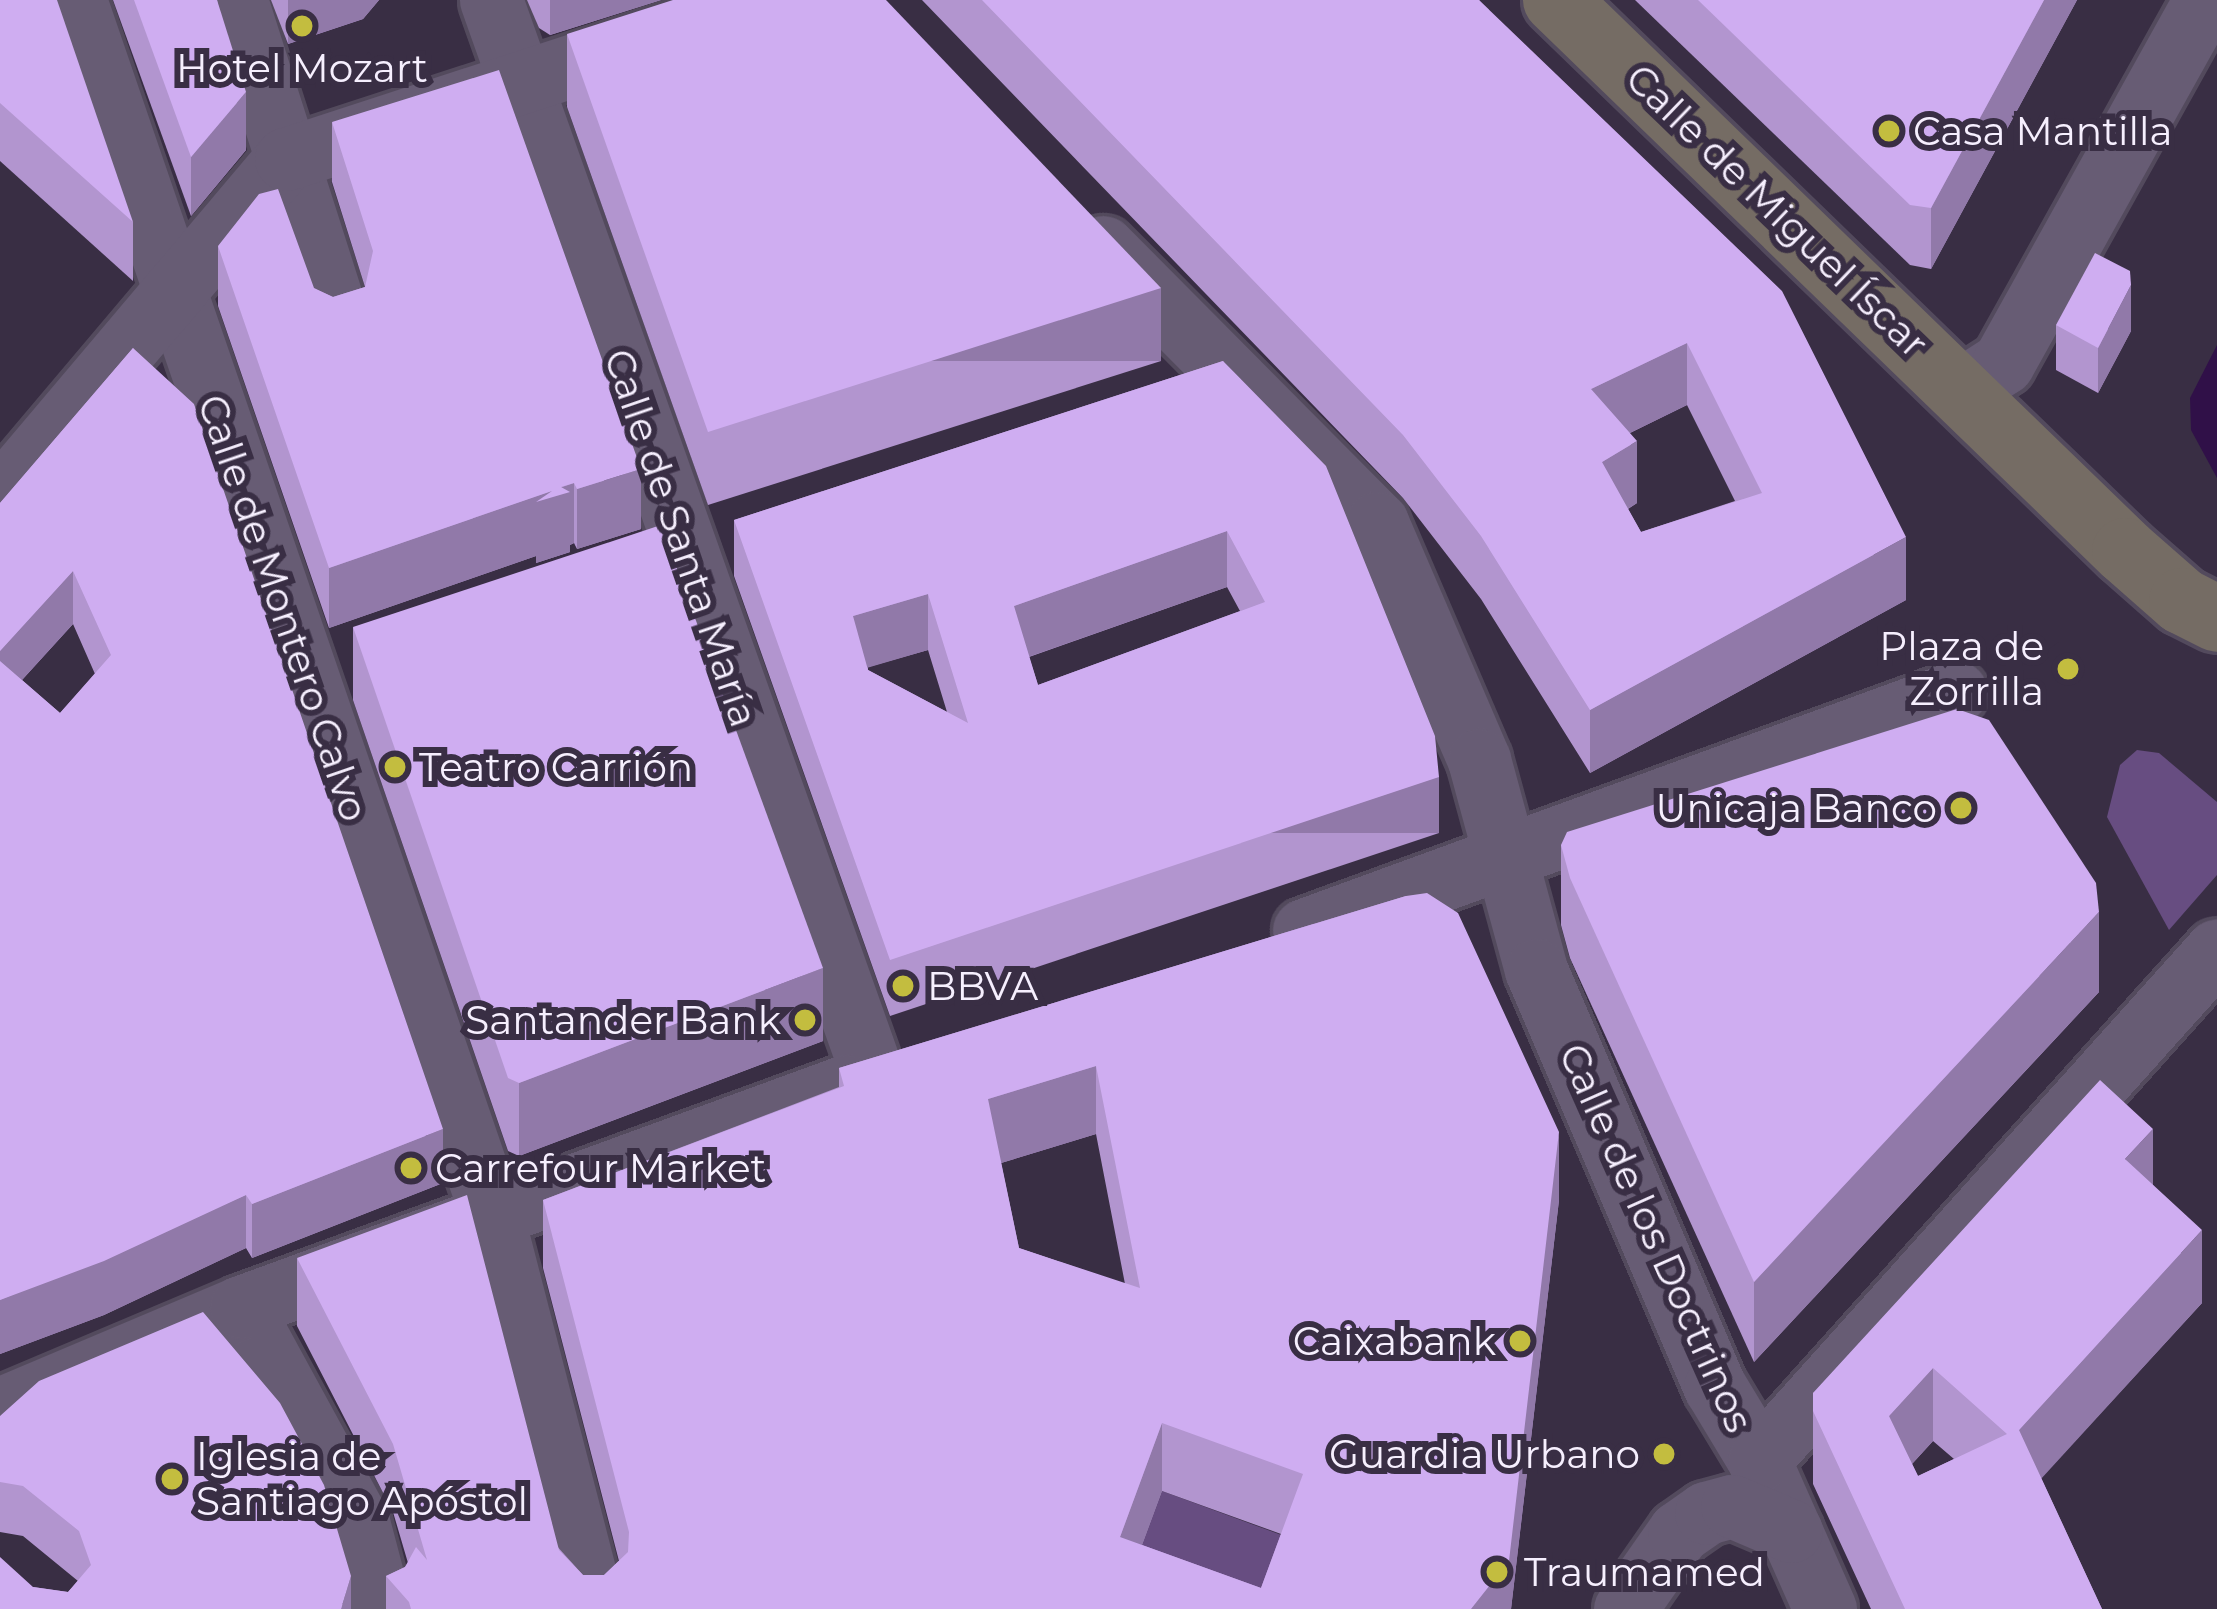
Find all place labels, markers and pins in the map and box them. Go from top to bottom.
marker: Hotel Mozart [289,13,315,39]
place label: Hotel Mozart [176,45,428,91]
place label: Casa Mantilla [1913,108,2173,154]
marker: Casa Mantilla [1876,118,1902,144]
place label: Plaza de Zorrilla [1879,624,2044,715]
marker: Plaza de Zorrilla [2055,656,2081,682]
place label: Teatro Carrión [419,744,693,790]
marker: Teatro Carrión [382,754,408,780]
place label: Unicaja Banco [1656,785,1937,831]
marker: Unicaja Banco [1948,795,1974,821]
place label: BBVA [927,963,1038,1009]
marker: BBVA [890,973,916,999]
place label: Santander Bank [465,997,781,1043]
marker: Santander Bank [792,1007,818,1033]
place label: Carrefour Market [435,1145,766,1191]
marker: Carrefour Market [398,1155,424,1181]
place label: Caixabank [1293,1318,1496,1364]
marker: Caixabank [1507,1328,1533,1354]
place label: Guardia Urbano [1329,1431,1640,1477]
place label: Iglesia de Santiago Apóstol [196,1434,528,1525]
marker: Guardia Urbano [1651,1441,1677,1467]
marker: Iglesia de Santiago Apóstol [159,1466,185,1492]
place label: Traumamed [1524,1549,1765,1595]
marker: Traumamed [1481,1556,1513,1588]

